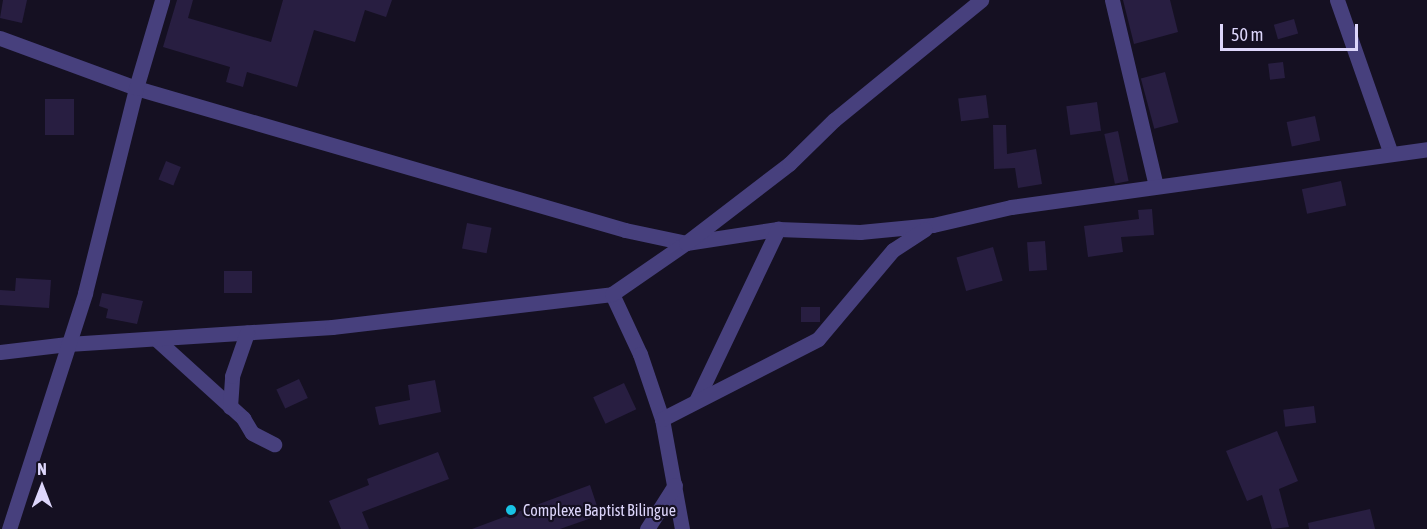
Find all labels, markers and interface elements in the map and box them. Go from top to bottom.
scale bar [1223,12,1361,50]
text: 50 m [1231,24,1263,45]
north arrow [12,457,72,517]
text: N [37,460,47,478]
place label: Complexe Baptist Bilingue [523,500,676,520]
marker: Complexe Baptist Bilingue [504,503,518,517]

